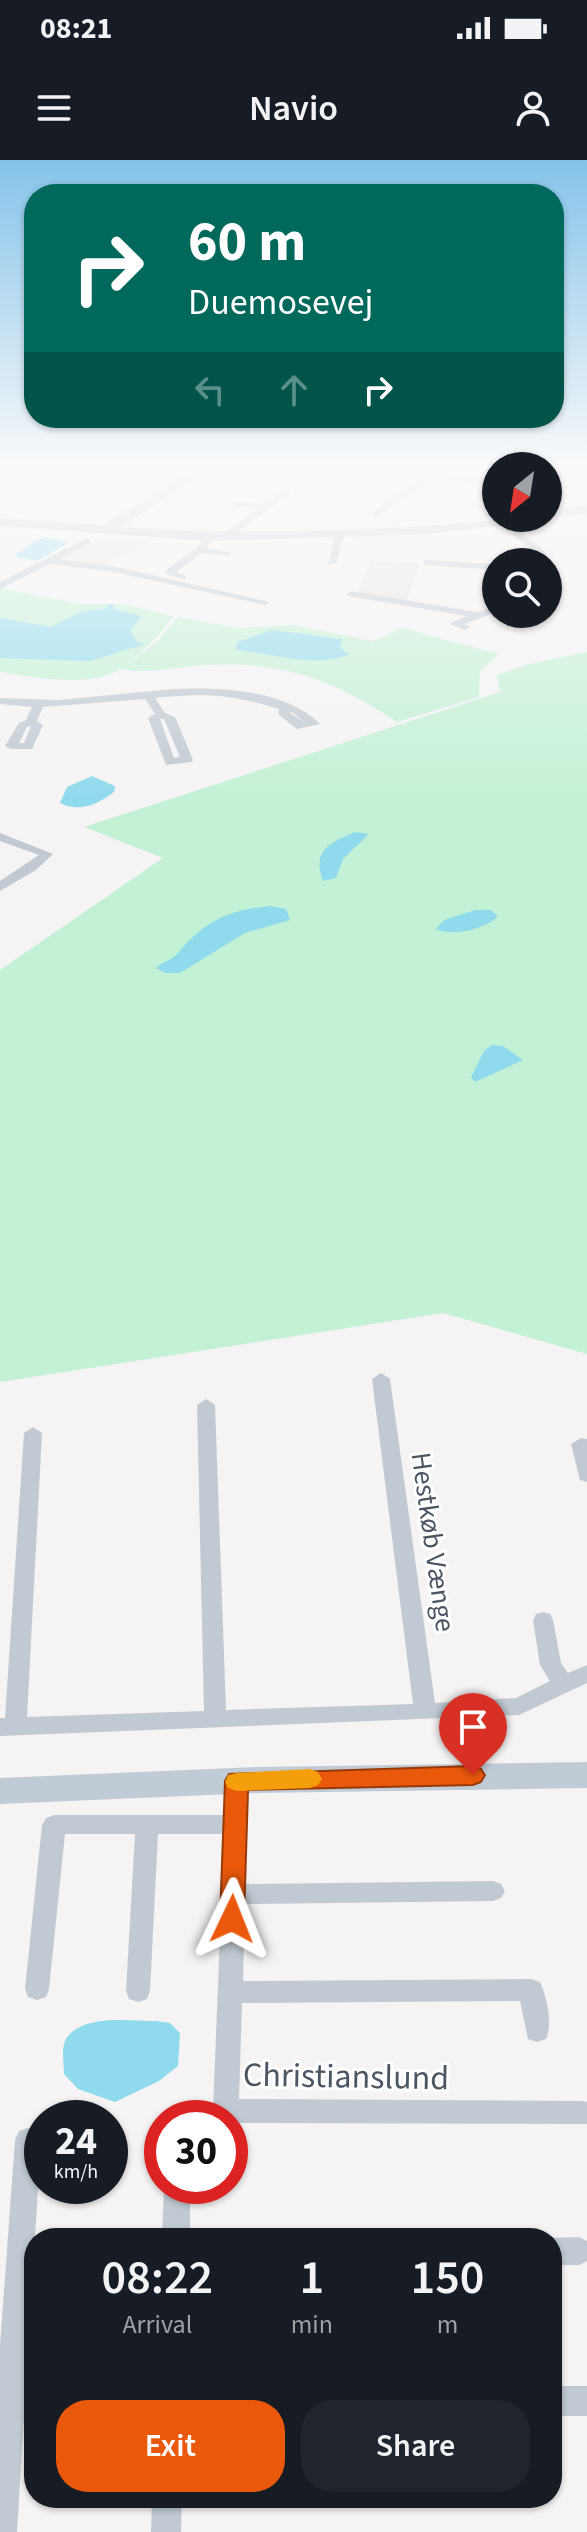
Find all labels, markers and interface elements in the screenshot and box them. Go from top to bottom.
text: 08:21 [40,7,112,50]
text: Navio [249,83,338,134]
icon: menu [32,86,76,130]
icon: person [511,86,555,130]
text: 60 m [188,203,306,282]
icon: right [56,216,160,320]
text: Duemosevej [188,277,373,328]
icon: left [188,368,232,412]
icon: ahead [272,368,316,412]
icon: right [356,368,400,412]
north arrow [482,452,562,532]
map controls [482,452,562,628]
button: search [482,548,562,628]
street label: Hestkøb Vænge [401,1450,465,1634]
pin [439,1693,507,1775]
icon: arrive [451,1705,495,1749]
position arrow [190,1877,274,1961]
street label: Christianslund [243,2051,449,2103]
speed limit sign: 30 [144,2100,248,2204]
text: 24 [55,2113,97,2170]
text: km/h [54,2158,98,2186]
text: 08:22 [102,2244,213,2312]
text: 1 [300,2244,324,2312]
text: 150 [411,2244,484,2312]
text: Arrival [122,2306,192,2343]
text: min [291,2306,333,2343]
text: m [437,2306,458,2343]
button: Exit [56,2400,285,2492]
button: Share [301,2400,530,2492]

